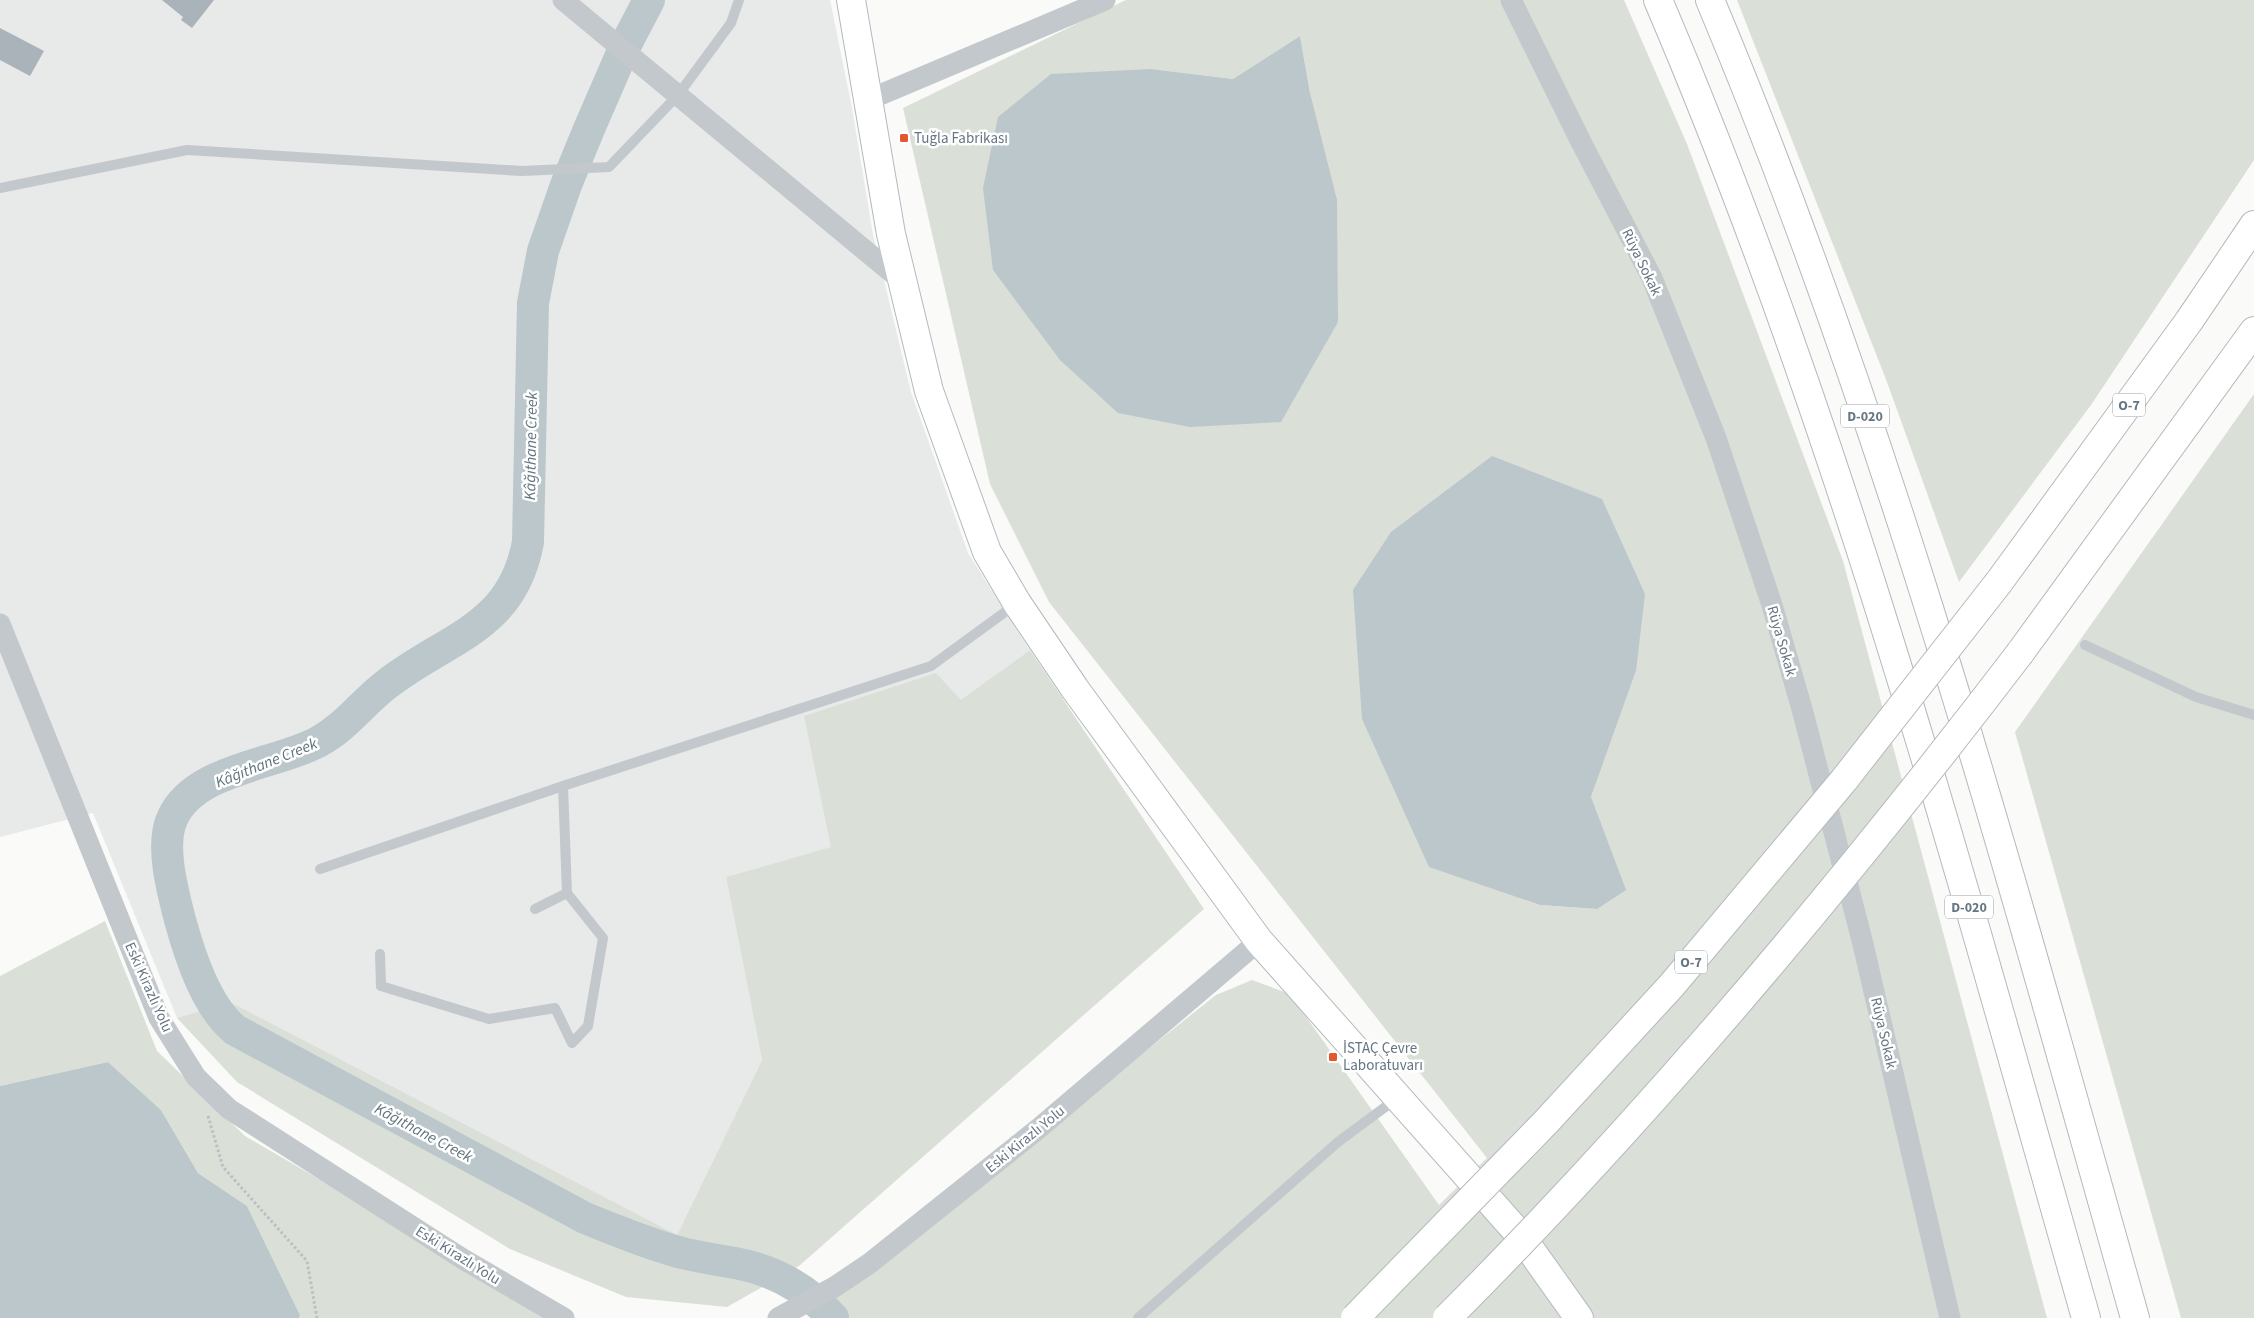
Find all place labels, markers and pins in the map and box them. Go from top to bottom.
place label: Tuğla Fabrikası [914,128,1008,149]
marker: Tuğla Fabrikası [898,132,910,144]
place label: İSTAÇ Çevre Laboratuvarı [1343,1038,1423,1076]
marker: İSTAÇ Çevre Laboratuvarı [1327,1051,1339,1063]

